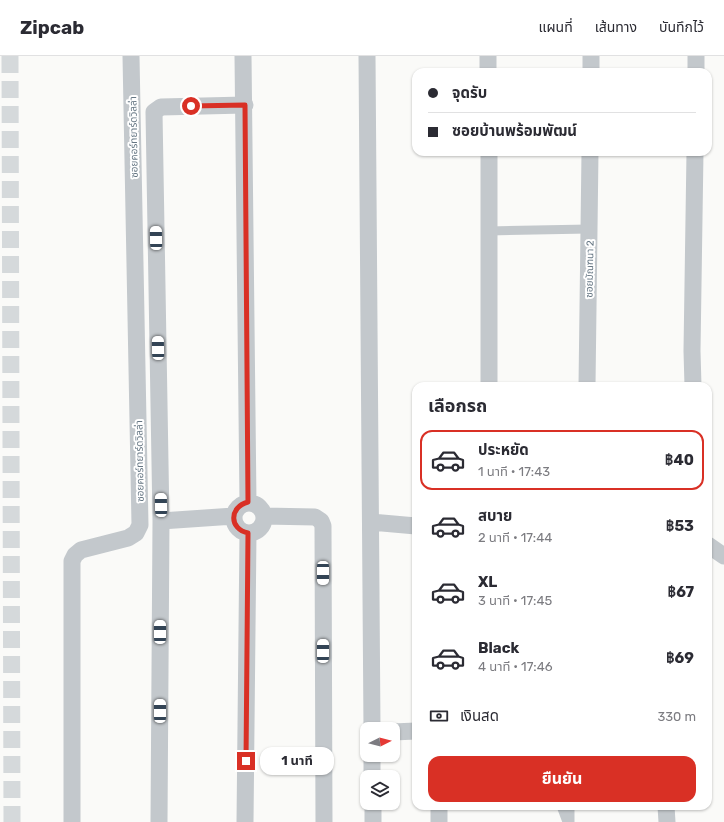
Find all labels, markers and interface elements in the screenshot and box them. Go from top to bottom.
text: Zipcab [20,16,84,39]
text: แผนที่ [539,19,573,36]
text: เส้นทาง [595,19,637,36]
text: บันทึกไว้ [659,19,704,36]
text: จุดรับ [452,84,487,102]
street label: ซอยคอร์ทยาร์ดวิลล่า [126,96,141,178]
route start [182,97,200,115]
text: ซอยบ้านพร้อมพัฒน์ [452,122,577,140]
car [150,226,162,250]
street label: ซอยมัณฑนา 2 [584,240,597,298]
car [152,336,164,360]
text: เลือกรถ [428,395,487,417]
street label: ซอยคอร์ทยาร์ดวิลล่า [132,420,147,502]
text: ประหยัด [478,441,529,459]
icon: car [430,442,466,478]
text: ฿40 [665,451,694,469]
text: 1 นาที · 17:43 [478,464,550,479]
car [155,493,167,517]
text: สบาย [478,507,512,525]
icon: car [430,508,466,544]
text: ฿53 [666,517,694,535]
text: 2 นาที · 17:44 [478,530,552,545]
car [317,561,329,585]
text: XL [478,573,497,591]
icon: car [430,574,466,610]
text: ฿67 [667,583,694,601]
text: 3 นาที · 17:45 [478,593,552,608]
car [154,620,166,644]
car [317,639,329,663]
text: Black [478,639,519,657]
icon: car [430,640,466,676]
text: ฿69 [666,649,694,667]
text: 4 นาที · 17:46 [478,659,553,674]
car [154,699,166,723]
icon: cash [428,705,450,727]
text: เงินสด [460,707,499,725]
text: 330 m [657,709,696,724]
north arrow [360,722,400,762]
map controls [360,722,400,810]
callout: 1 นาที [260,747,334,775]
route end [237,752,255,770]
text: 1 นาที [281,753,313,768]
button: ยืนยัน [428,756,696,802]
button: layers [360,770,400,810]

